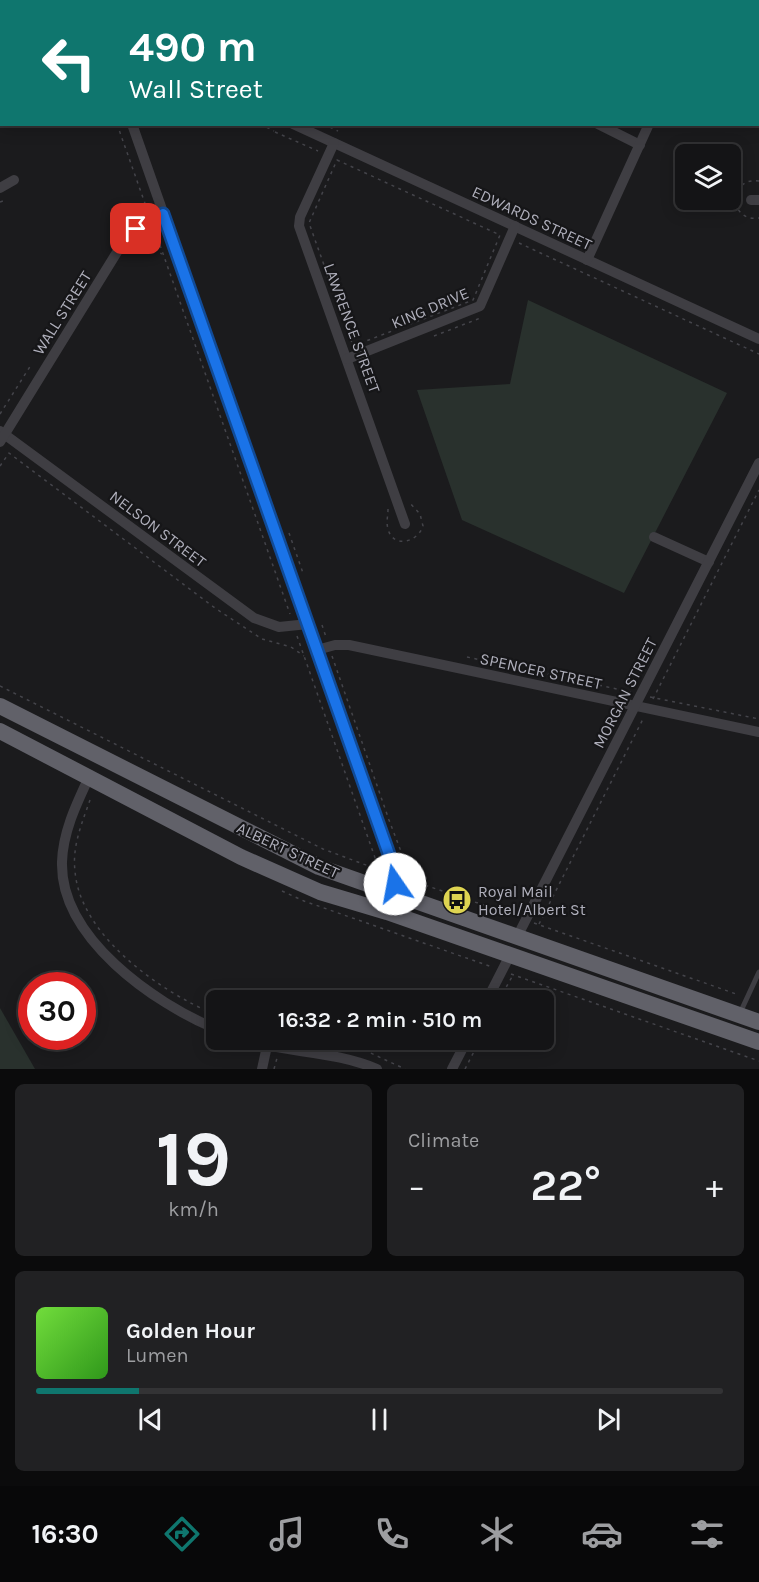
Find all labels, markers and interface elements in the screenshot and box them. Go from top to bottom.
text: 490 m [129,22,257,72]
icon: left [30,24,108,102]
text: Wall Street [129,73,263,105]
map controls [675,144,741,210]
button: layers [675,144,741,210]
street label: EDWARDS STREET [469,182,595,254]
pin [110,203,161,254]
icon: arrive [119,212,152,245]
street label: LAWRENCE STREET [320,261,384,395]
street label: WALL STREET [29,268,95,358]
street label: KING DRIVE [389,283,471,333]
street label: NELSON STREET [106,487,210,571]
street label: MORGAN STREET [589,635,661,751]
street label: SPENCER STREET [478,649,604,693]
street label: ALBERT STREET [234,818,342,882]
position arrow [363,852,427,916]
place label: Royal Mail Hotel/Albert St [478,882,586,919]
bus stop icon: Royal Mail Hotel/Albert St [441,884,473,916]
speed limit sign: 30 [18,972,96,1050]
text: 16:32 · 2 min · 510 m [278,1007,482,1033]
text: 19 [156,1113,231,1205]
text: Climate [408,1129,479,1152]
text: 22° [530,1159,601,1211]
text: − [408,1167,425,1205]
text: + [706,1167,723,1205]
text: km/h [168,1198,219,1221]
text: Golden Hour [126,1318,255,1344]
text: Lumen [126,1344,189,1367]
icon: previous [134,1403,167,1436]
icon: pause [363,1403,396,1436]
icon: next [592,1403,625,1436]
icon: directions [161,1513,203,1555]
icon: music [266,1513,308,1555]
icon: phone [371,1513,413,1555]
icon: climate [476,1513,518,1555]
icon: car [581,1513,623,1555]
icon: filters [686,1513,728,1555]
text: 16:30 [31,1518,99,1550]

